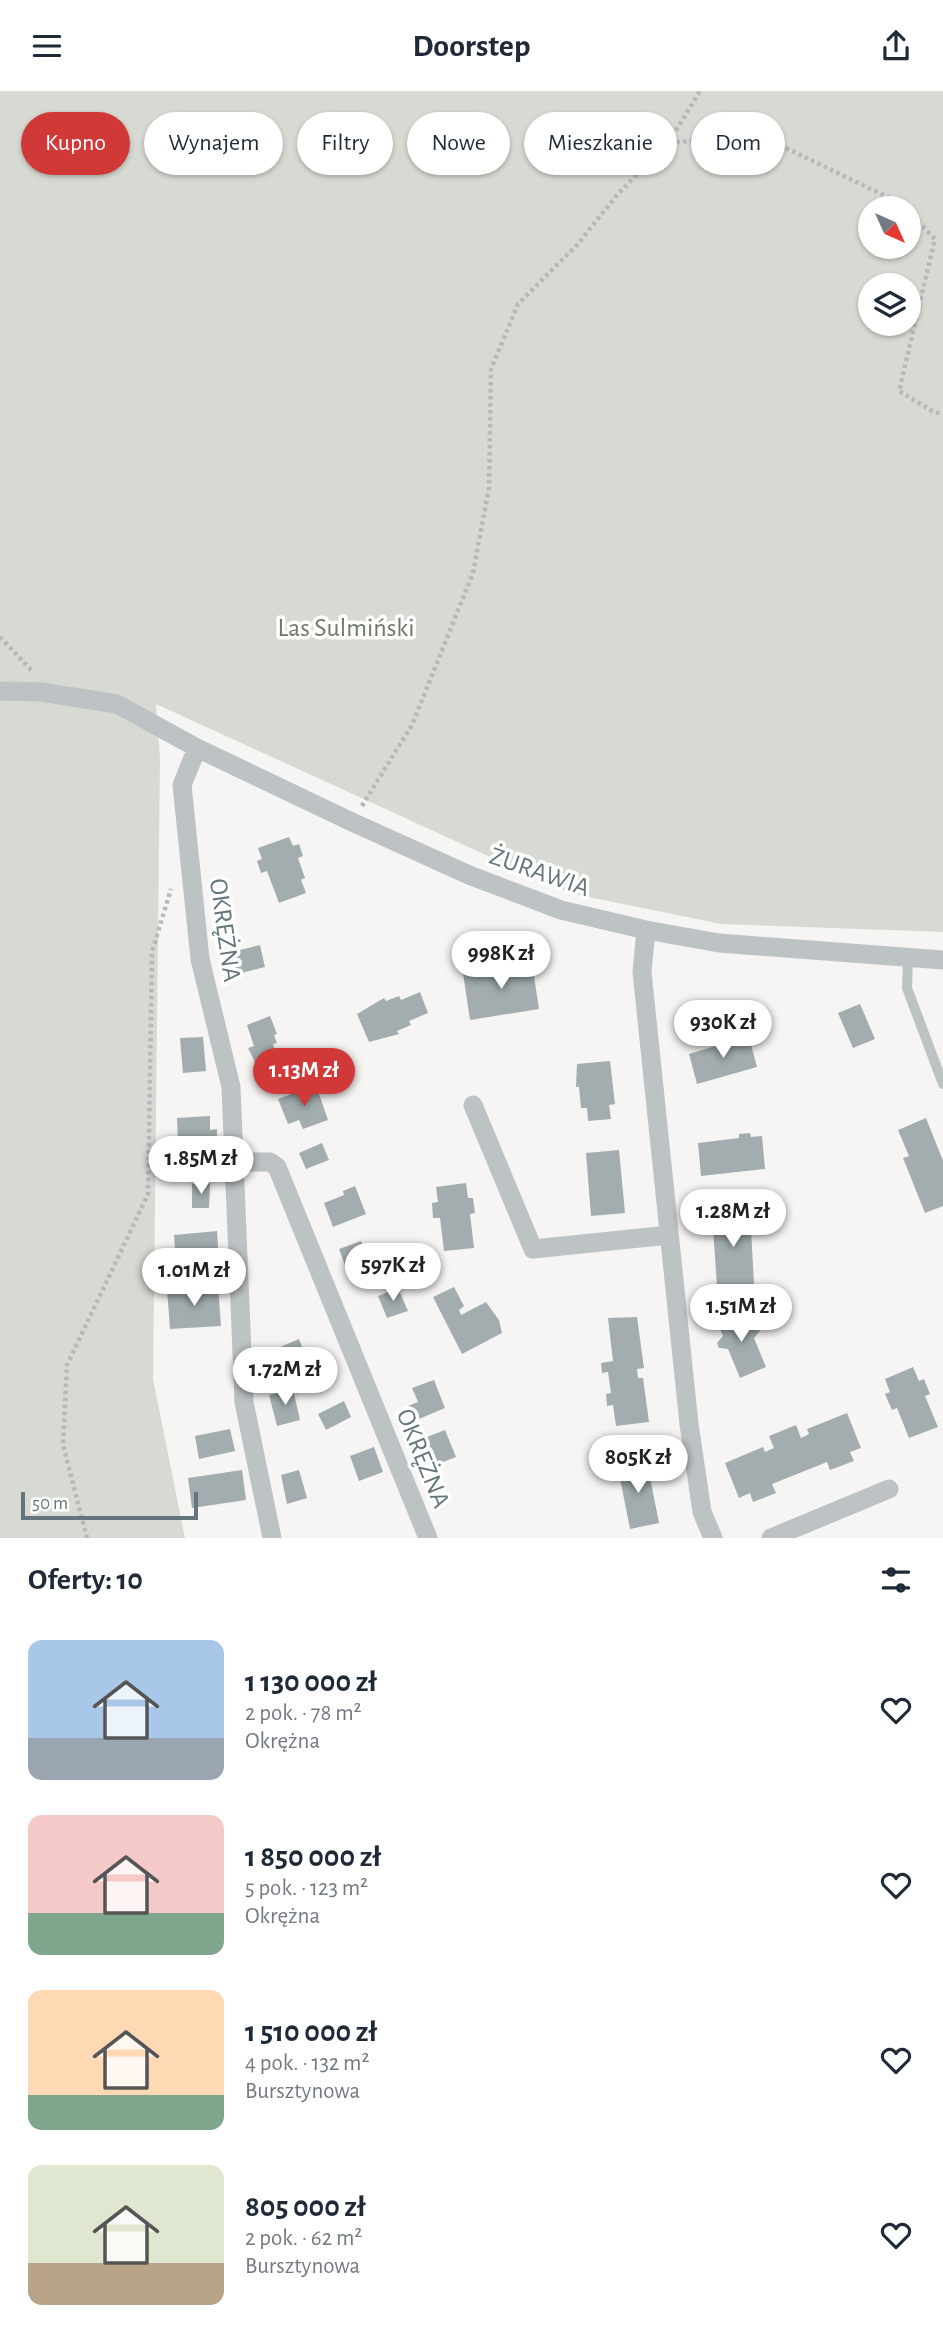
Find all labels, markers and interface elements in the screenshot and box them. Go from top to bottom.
icon: menu [28,27,66,65]
icon: share [877,27,915,65]
text: Doorstep [413,30,530,62]
chip: Kupno [21,112,130,175]
chip: Wynajem [144,112,283,175]
chip: Filtry [297,112,393,175]
chip: Nowe [407,112,510,175]
chip: Mieszkanie [524,112,677,175]
chip: Dom [691,112,785,175]
north arrow [858,196,920,259]
map controls [858,196,921,336]
button: layers [858,273,921,336]
park label: Las Sulmiński [278,615,414,641]
street label: ŻURAWIA [486,842,593,901]
street label: OKRĘŻNA [205,877,246,984]
pin: 998K zł [436,932,566,991]
text: 998K zł [468,942,534,965]
pin: 930K zł [658,1000,788,1060]
text: 930K zł [690,1011,756,1034]
pin: 1.13M zł [232,1049,376,1108]
text: 1.13M zł [269,1059,339,1082]
pin: 1.85M zł [129,1137,273,1196]
text: 1.85M zł [164,1147,238,1170]
pin: 1.28M zł [661,1189,805,1249]
text: 1.28M zł [696,1200,770,1223]
pin: 597K zł [328,1243,458,1303]
pin: 1.01M zł [122,1249,266,1308]
text: 597K zł [361,1254,425,1277]
text: 1.01M zł [158,1259,230,1282]
pin: 1.51M zł [669,1285,813,1344]
text: 1.51M zł [706,1295,776,1318]
pin: 1.72M zł [213,1347,357,1407]
text: 1.72M zł [249,1358,321,1381]
street label: OKRĘŻNA [391,1405,456,1512]
pin: 805K zł [573,1435,703,1495]
text: 805K zł [605,1446,671,1469]
scale bar [21,1489,198,1521]
text: 50 m [32,1494,68,1513]
icon: filters [877,1561,915,1599]
text: Oferty: 10 [28,1565,143,1595]
text: 1 130 000 zł [245,1667,377,1697]
icon: home [84,1668,168,1752]
icon: heart [877,1691,915,1729]
text: 2 pok. · 78 m² [245,1702,362,1725]
text: Okrężna [245,1730,320,1753]
text: 1 850 000 zł [245,1842,381,1872]
icon: home [84,1843,168,1927]
icon: heart [877,1866,915,1904]
text: 5 pok. · 123 m² [245,1877,368,1900]
text: Okrężna [245,1905,320,1928]
text: 1 510 000 zł [245,2017,377,2047]
icon: home [84,2018,168,2102]
icon: heart [877,2041,915,2079]
text: 4 pok. · 132 m² [245,2052,370,2075]
text: Bursztynowa [245,2080,360,2103]
text: 805 000 zł [245,2192,366,2222]
icon: home [84,2193,168,2277]
icon: heart [877,2216,915,2254]
text: 2 pok. · 62 m² [245,2227,362,2250]
text: Bursztynowa [245,2255,360,2278]

